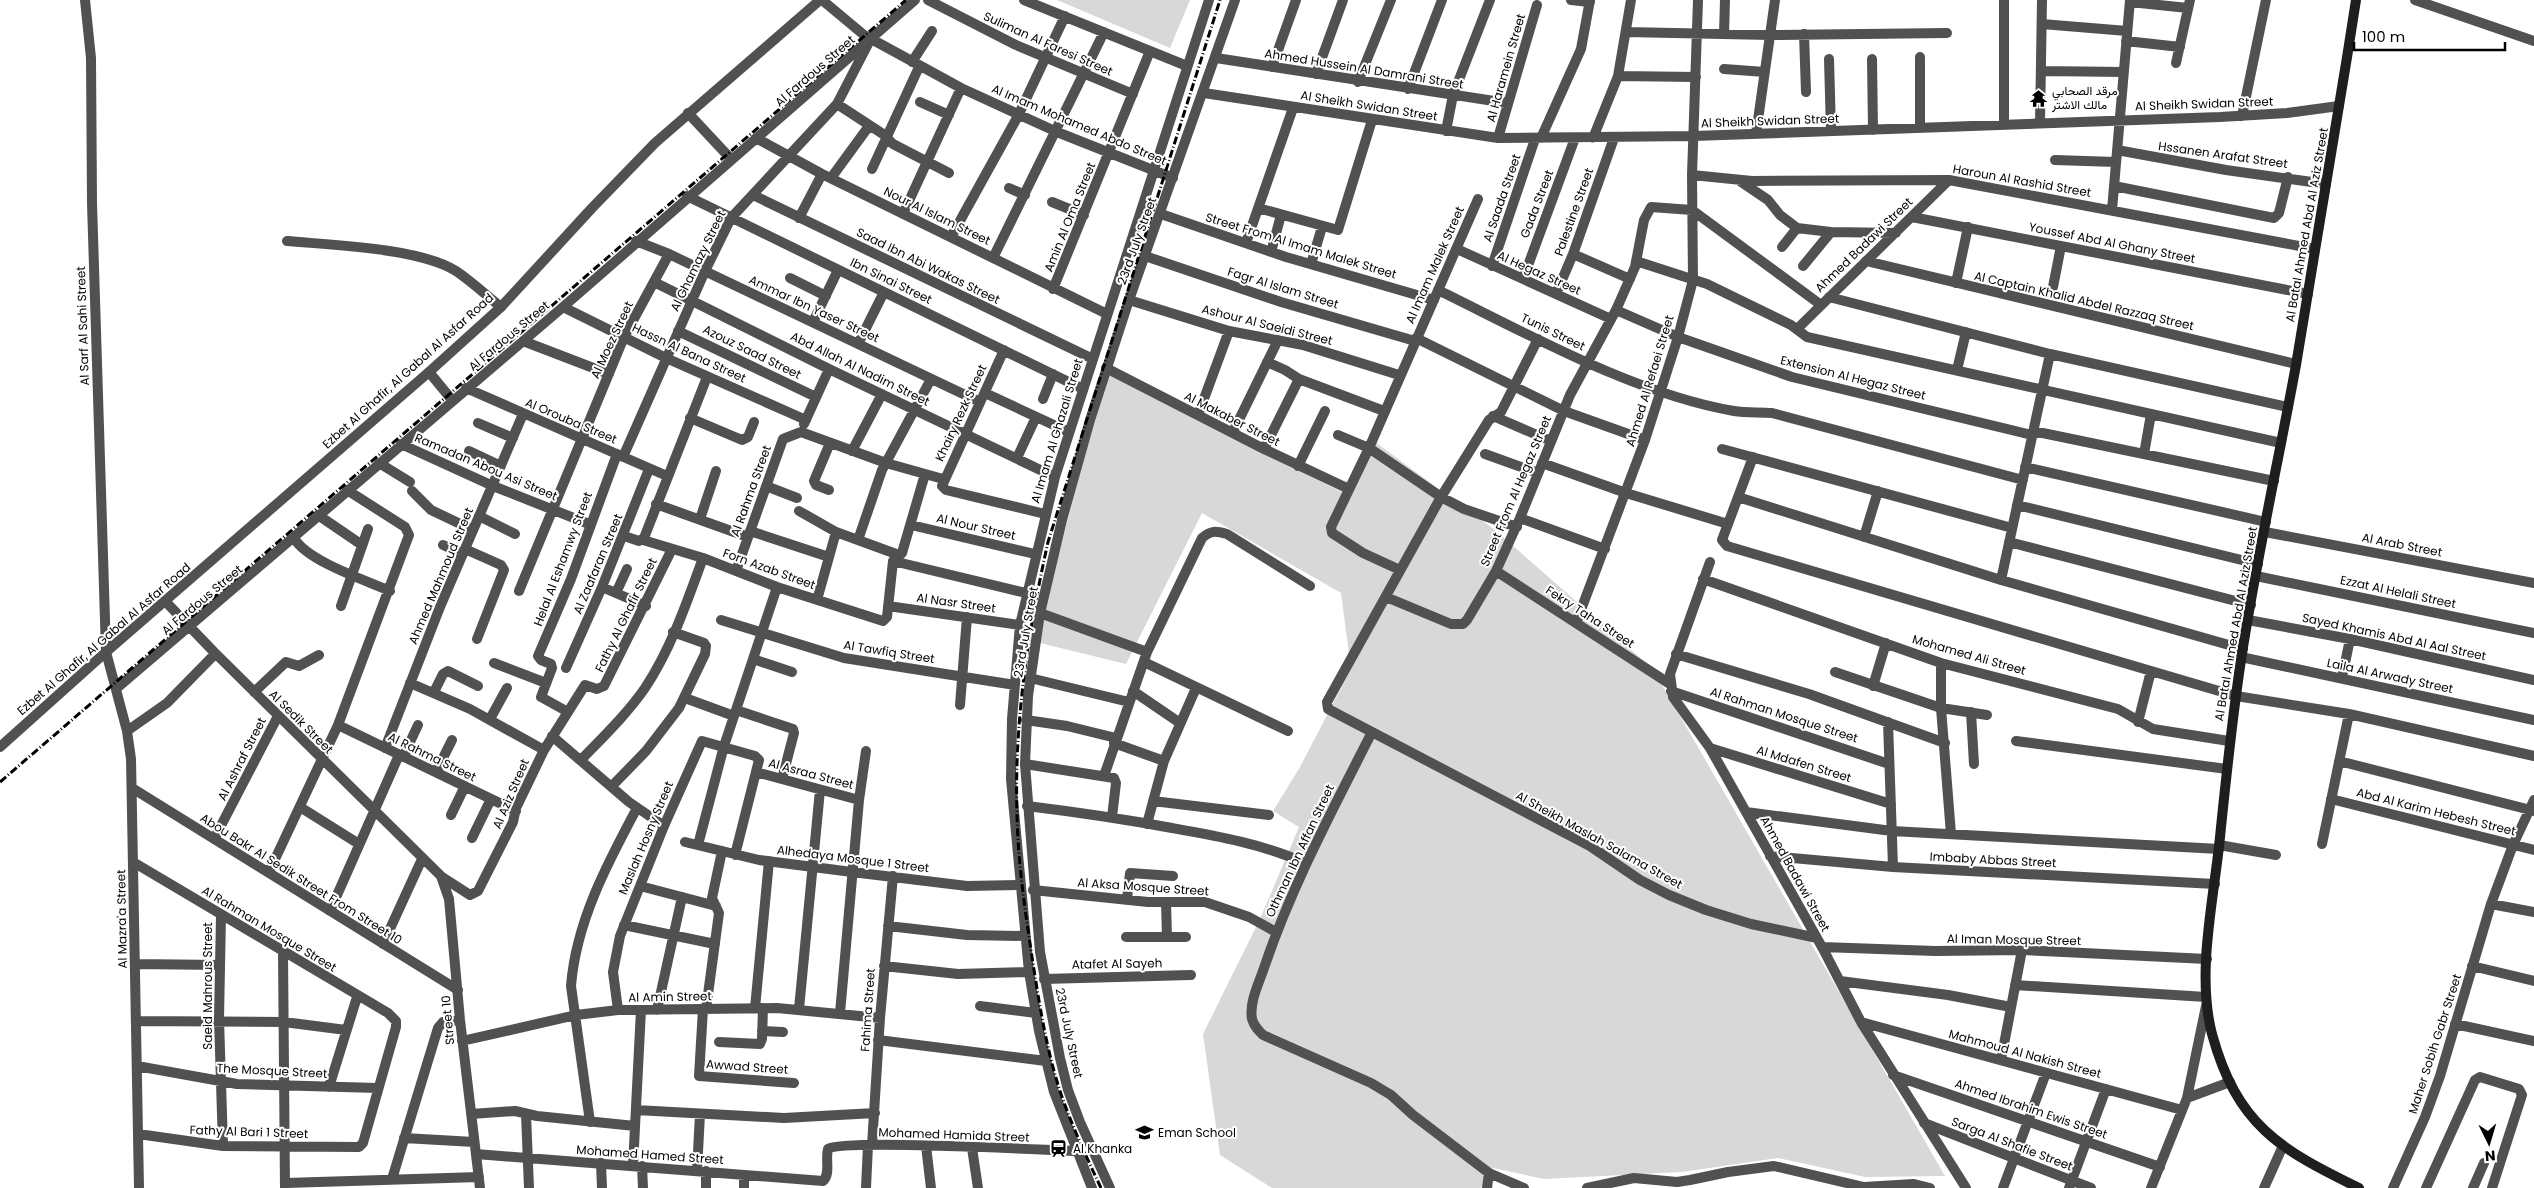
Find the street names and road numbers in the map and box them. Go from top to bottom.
street label: Suliman Al Faresi Street [981,7,1116,80]
street label: Al Haramein Street [1482,12,1529,124]
street label: Al Fardous Street [771,31,858,110]
street label: Ahmed Hussein Al Damrani Street [1263,44,1465,93]
street label: Al Imam Mohamed Abdo Street [989,80,1169,169]
street label: Al Sheikh Swidan Street [1299,86,1439,125]
street label: Al Sheikh Swidan Street [2134,93,2273,114]
street label: Al Sheikh Swidan Street [1700,110,1839,131]
street label: Al Batal Ahmed Abd Al Aziz Street [2281,126,2332,324]
street label: Hssanen Arafat Street [2157,137,2289,172]
street label: Al Saada Street [1479,152,1525,244]
street label: Amin Al Oma Street [1040,159,1099,274]
street label: Haroun Al Rashid Street [1952,160,2093,201]
street label: Palestine Street [1550,165,1597,258]
street label: Gada Street [1516,167,1557,240]
street label: Nour Al Islam Street [881,182,993,249]
street label: Ahmed Badawi Street [1811,193,1916,296]
street label: 23rd July Street [1113,195,1160,287]
street label: Al Imam Malek Street [1401,204,1468,326]
street label: Al Ghamazy Street [666,207,729,314]
street label: Street From Al Imam Malek Street [1204,208,1399,283]
street label: Youssef Abd Al Ghany Street [2027,218,2197,267]
street label: Saad Ibn Abi Wakas Street [854,223,1003,308]
street label: Al Hegaz Street [1495,246,1584,299]
street label: Ibn Sinai Street [847,253,935,308]
street label: Fagr Al Islam Street [1226,263,1341,312]
street label: Al Sarf Al Sahi Street [72,266,93,386]
street label: Al Captain Khalid Abdel Razzaq Street [1973,267,2196,334]
street label: Ammar Ibn Yaser Street [746,271,882,346]
street label: Ezbet Al Ghafir, Al Gabal Al Asfar Road [318,289,497,452]
street label: Al Fardous Street [465,297,553,375]
street label: Al Moez Street [586,298,637,381]
street label: Ashour Al Saeidi Street [1200,300,1334,349]
street label: Tunis Street [1518,309,1588,354]
street label: Ahmed Al Refaei Street [1621,313,1678,449]
street label: Hassn Al Bana Street [630,319,749,386]
street label: Azouz Saad Street [700,320,804,383]
street label: Abd Allah Al Nadim Street [788,327,933,410]
street label: Extension Al Hegaz Street [1779,351,1928,404]
street label: Al Imam Al Ghazali Street [1026,356,1087,505]
street label: Khairy Rezk Street [931,362,990,464]
street label: Al Makaber Street [1181,387,1283,450]
street label: Al Orouba Street [523,394,620,448]
street label: Street From Al Hegaz Street [1476,413,1555,569]
street label: Ramadan Abou Asi Street [412,429,560,504]
street label: Al Rahma Street [726,443,775,539]
street label: Helal Al Eshamwy Street [529,489,596,628]
street label: Ahmed Mahmoud Street [404,505,477,647]
street label: Al Nour Street [935,509,1017,544]
street label: Al Zaafaran Street [569,511,626,617]
street label: Al Batal Ahmed Abd Al Aziz Street [2210,525,2261,723]
street label: Al Arab Street [2361,528,2444,561]
street label: Forn Azab Street [721,544,818,593]
street label: Fathy Al Ghafir Street [590,555,661,675]
street label: Ezbet Al Ghafir, Al Gabal Al Asfar Road [13,559,194,719]
street label: Al Fardous Street [158,561,246,639]
street label: Ezzat Al Helali Street [2339,571,2458,612]
street label: Fekry Taha Street [1543,581,1638,652]
street label: 23rd July Street [1009,585,1042,679]
street label: Al Nasr Street [915,589,997,616]
street label: Sayed Khamis Abd Al Aal Street [2301,609,2488,664]
street label: Mohamed Ali Street [1910,630,2028,679]
street label: Al Tawfiq Street [842,636,936,667]
street label: Laila Al Arwady Street [2325,654,2455,697]
street label: Al Rahman Mosque Street [1708,683,1860,746]
street label: Al Sedik Street [266,686,337,757]
street label: Al Ashraf Street [213,714,270,803]
street label: Al Rahma Street [385,728,479,785]
street label: Al Mdafen Street [1755,741,1854,786]
street label: Al Asraa Street [767,754,856,793]
street label: Al Aziz Street [488,756,533,831]
street label: Maslah Hosny Street [614,778,677,897]
street label: Othman Ibn Affan Street [1261,782,1338,920]
street label: Abd Al Karim Hebesh Street [2355,783,2518,840]
street label: Al Sheikh Maslah Salama Street [1513,787,1686,893]
street label: Abou Bakr Al Sedik Street From Street 10 [197,809,405,948]
street label: Ahmed Badawi Street [1757,813,1834,935]
street label: Alhedaya Mosque 1 Street [776,841,930,876]
street label: Imbaby Abbas Street [1929,848,2057,871]
street label: Al Mazra'a Street [112,869,131,969]
street label: Al Aksa Mosque Street [1077,873,1209,900]
street label: Al Rahman Mosque Street [199,881,340,976]
street label: Saeid Mahrous Street [199,922,216,1050]
street label: Al Iman Mosque Street [1947,930,2081,949]
street label: Atafet Al Sayeh [1071,954,1163,973]
street label: Fahima Street [856,968,879,1052]
street label: Maher Sobih Gabr Street [2404,972,2465,1116]
street label: 23rd July Street [1052,986,1087,1080]
street label: Al Amin Street [628,987,712,1006]
street label: Street 10 [437,995,458,1046]
street label: Mahmoud Al Nakish Street [1947,1025,2103,1082]
street label: Awwad Street [705,1055,789,1078]
street label: The Mosque Street [216,1059,328,1082]
street label: Ahmed Ibrahim Ewis Street [1953,1074,2110,1143]
street label: Sarga Al Shafie Street [1949,1113,2075,1175]
street label: Fathy Al Bari 1 Street [189,1121,309,1142]
street label: Mohamed Hamida Street [878,1123,1030,1146]
street label: Mohamed Hamed Street [576,1141,724,1168]

